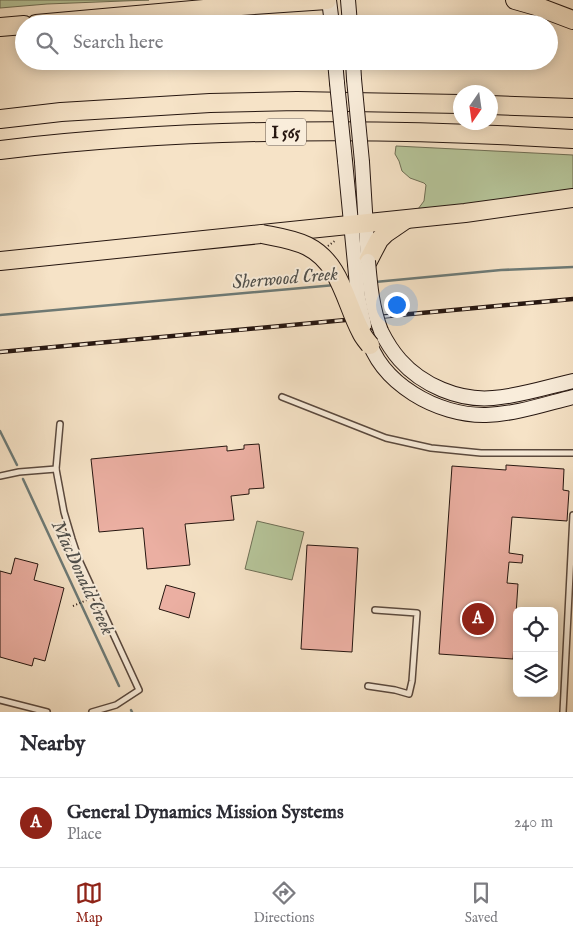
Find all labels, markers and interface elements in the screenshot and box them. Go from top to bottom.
search box [15,15,558,70]
icon: search [33,29,61,57]
text: Search here [73,31,164,55]
north arrow [453,85,498,130]
road number: I 565 [266,118,306,146]
water label: Sherwood Creek [231,262,339,296]
your location [384,292,410,318]
water label: MacDonald Creek [45,517,119,639]
pin: A [462,600,494,638]
map controls [513,607,558,697]
button: locate [513,607,558,652]
button: layers [513,652,558,697]
text: Nearby [20,731,85,758]
text: General Dynamics Mission Systems [67,801,344,825]
text: A [31,813,41,833]
text: 240 m [514,813,553,833]
text: Place [67,825,102,845]
tab: Map [75,879,103,927]
tab: Directions [253,879,314,927]
tab: Saved [465,879,498,927]

